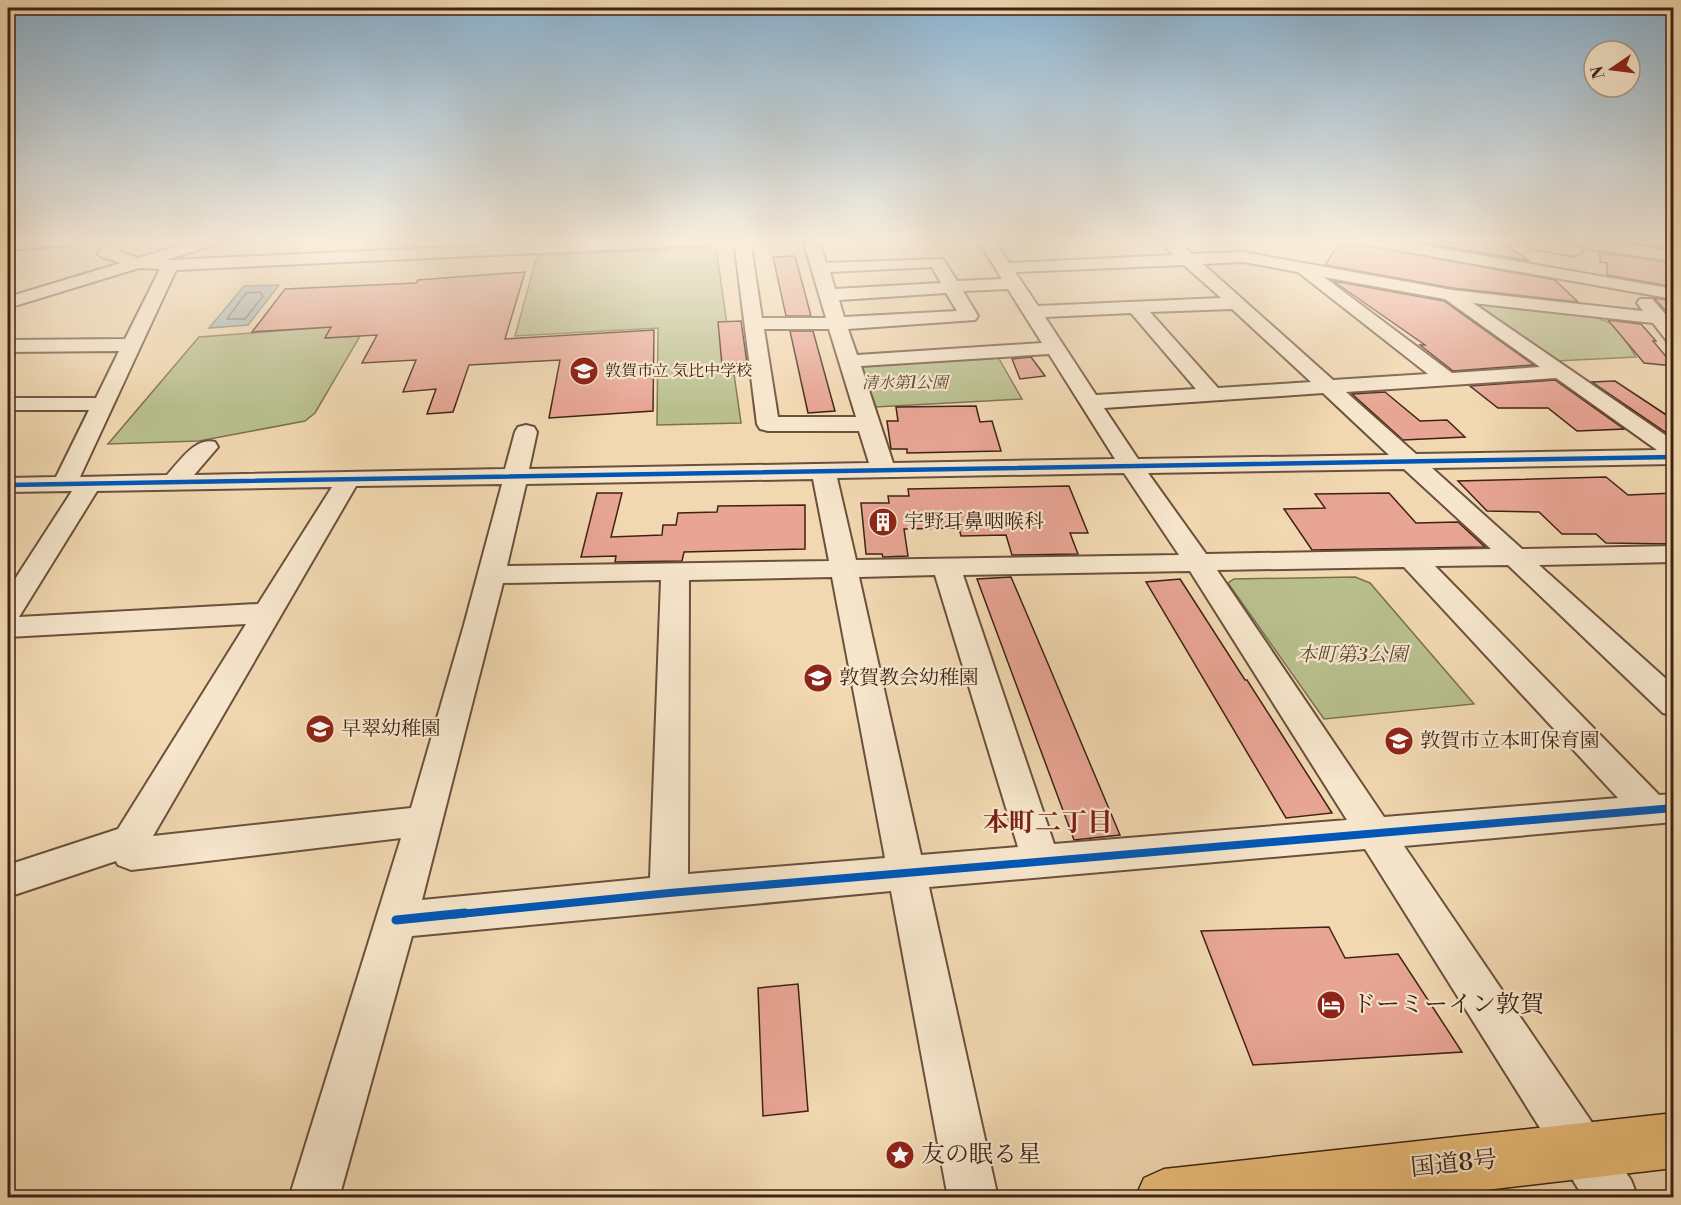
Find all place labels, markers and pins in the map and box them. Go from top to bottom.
school or university icon: 敦賀市立 気比中学校 [568,355,600,387]
place label: 敦賀市立 気比中学校 [605,361,752,381]
building icon: 宇野耳鼻咽喉科 [867,506,899,538]
place label: 宇野耳鼻咽喉科 [904,510,1044,535]
school or university icon: 敦賀教会幼稚園 [802,662,834,694]
place label: 敦賀教会幼稚園 [839,666,979,691]
school or university icon: 早翠幼稚園 [304,713,336,745]
place label: 早翠幼稚園 [341,717,441,742]
school or university icon: 敦賀市立本町保育園 [1383,725,1415,757]
place label: 敦賀市立本町保育園 [1420,729,1600,754]
hotel icon: ドーミーイン敦賀 [1315,989,1347,1021]
place label: ドーミーイン敦賀 [1352,990,1544,1020]
place icon: 友の眠る星 [884,1139,916,1171]
place label: 友の眠る星 [921,1140,1041,1170]

